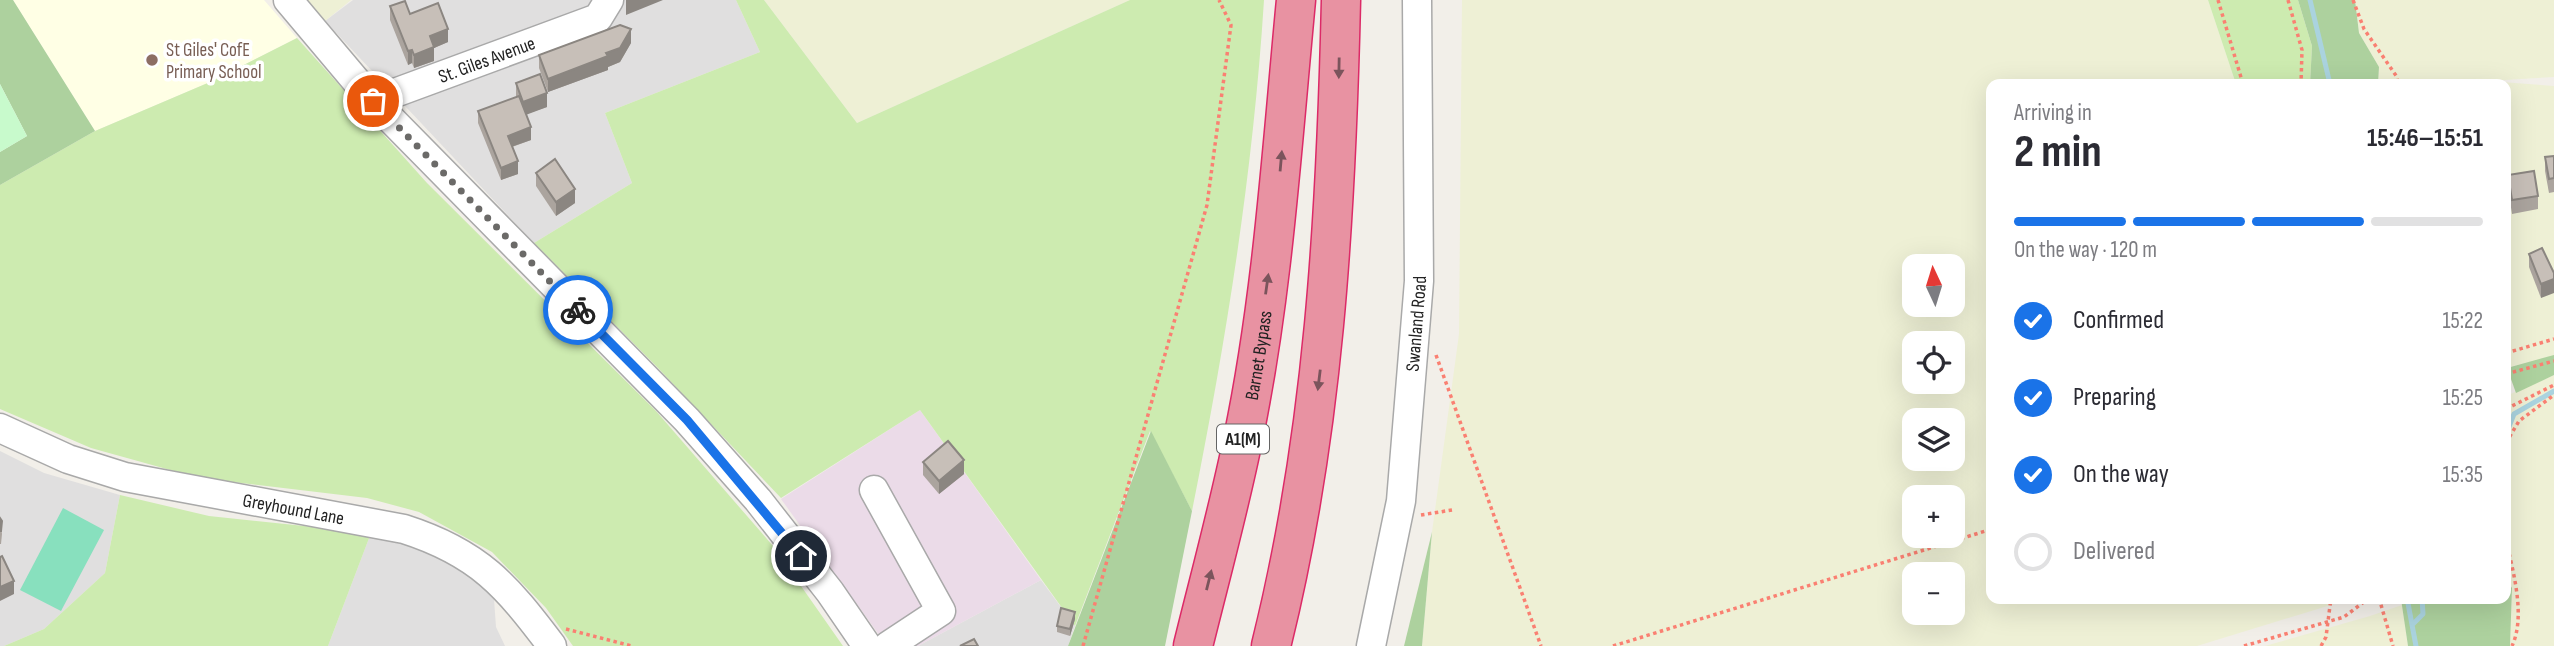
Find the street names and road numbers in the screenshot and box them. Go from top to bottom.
street label: St. Giles Avenue [435,32,539,89]
street label: Swanland Road [1402,276,1432,372]
street label: Barnet Bypass [1241,309,1278,402]
road number: A1(M) [1217,424,1269,454]
street label: Greyhound Lane [241,489,346,531]

